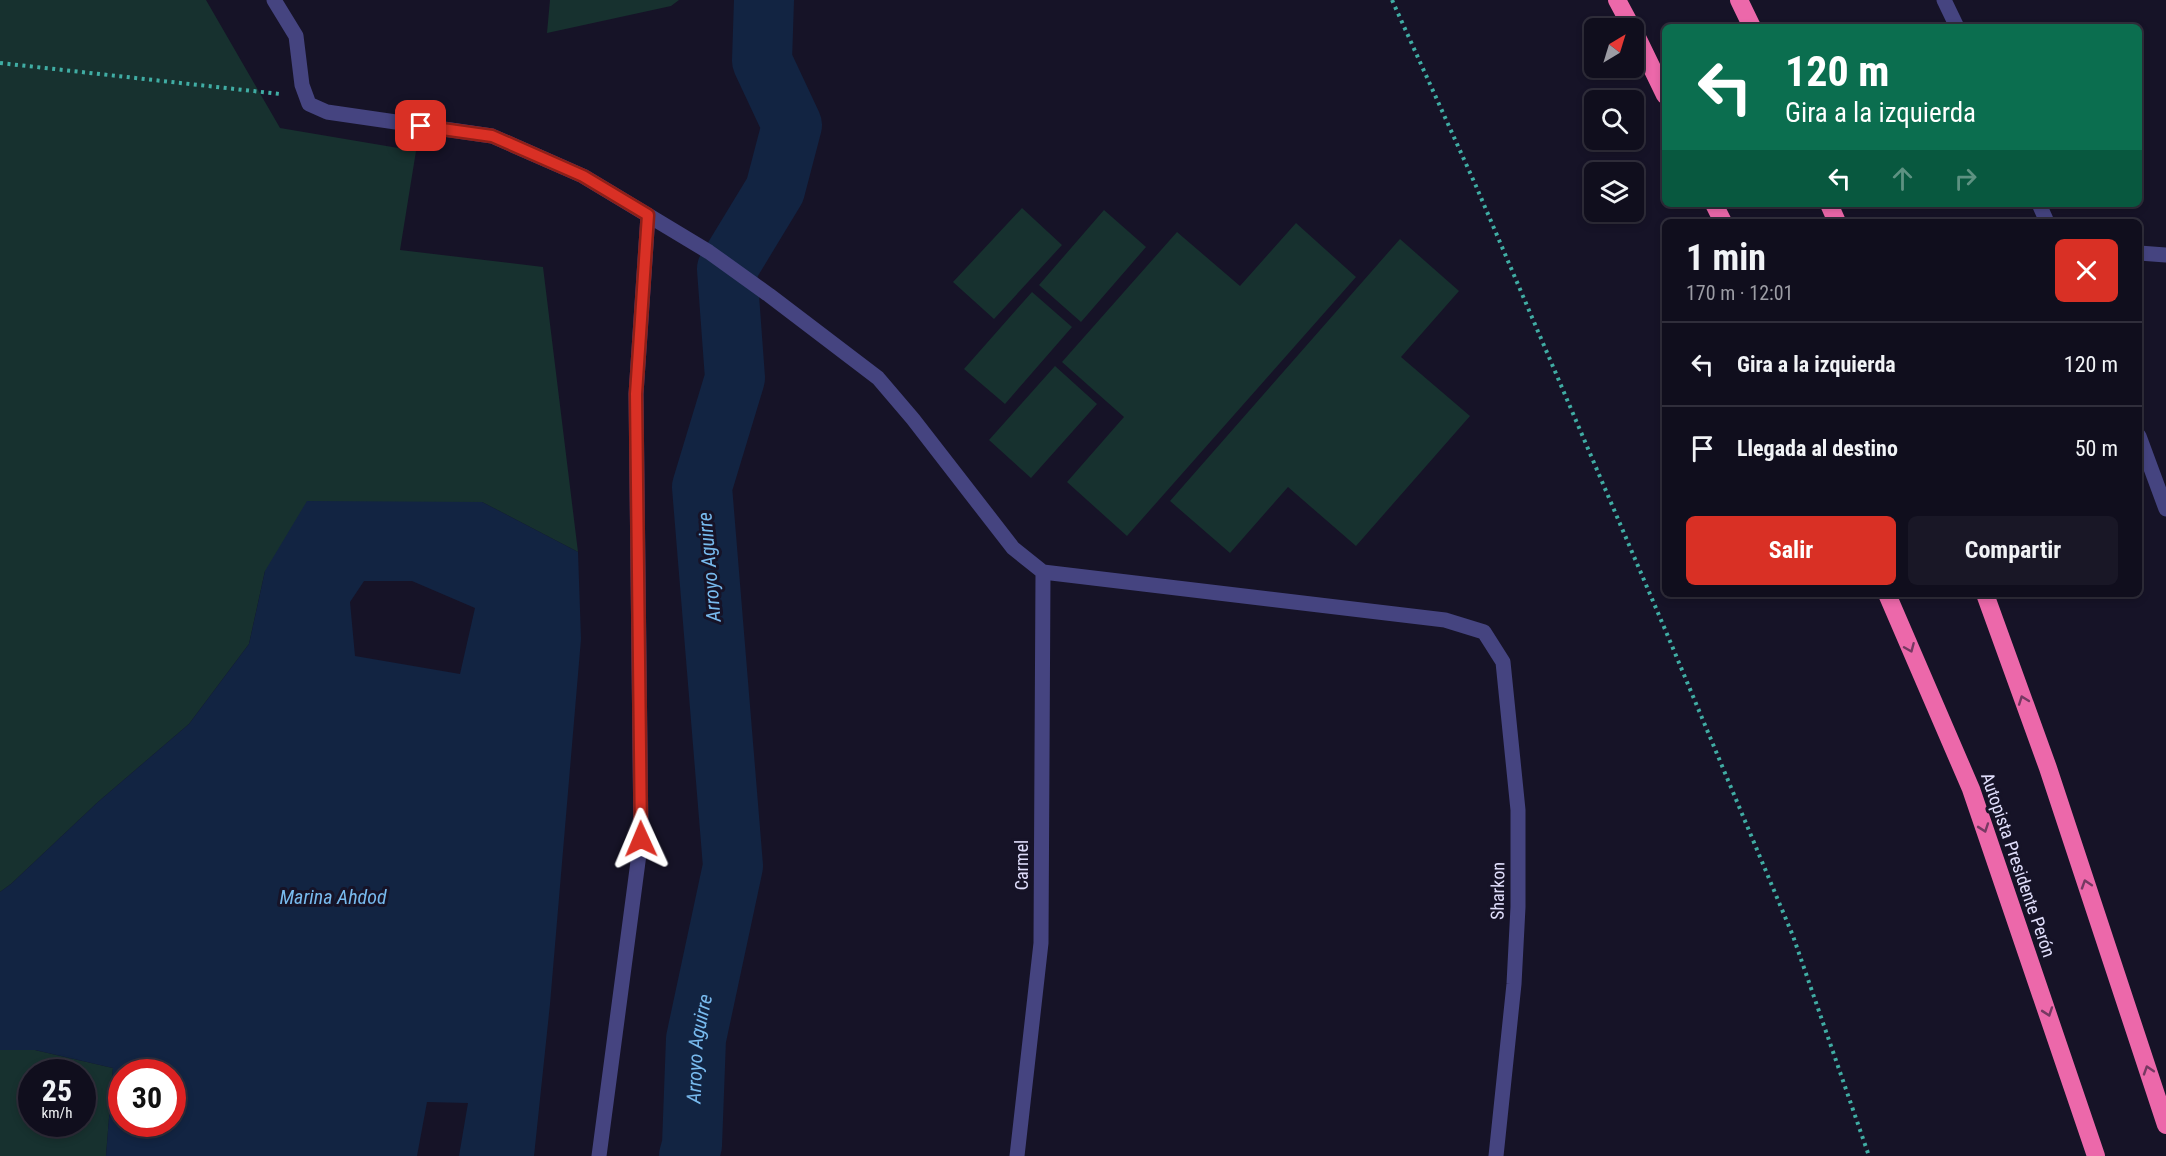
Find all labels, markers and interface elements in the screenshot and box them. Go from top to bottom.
north arrow [1584,18,1644,78]
map controls [1584,18,1644,222]
text: 120 m [1785,47,1890,96]
icon: left [1686,48,1764,126]
button: search [1584,90,1644,150]
text: Gira a la izquierda [1785,97,1976,129]
pin [395,100,446,151]
icon: arrive [404,109,437,142]
button: layers [1584,162,1644,222]
icon: left [1823,162,1856,195]
icon: ahead [1886,162,1919,195]
icon: right [1949,162,1982,195]
text: 1 min [1686,237,1766,279]
button: close [2055,239,2118,302]
text: 170 m · 12:01 [1686,281,1793,305]
icon: left [1686,348,1719,381]
text: Gira a la izquierda [1737,352,1896,377]
text: 120 m [2064,352,2118,377]
icon: arrive [1686,432,1719,465]
text: Llegada al destino [1737,436,1898,461]
text: 50 m [2075,436,2118,461]
water label: Arroyo Aguirre [692,511,726,624]
button: Salir [1686,516,1896,585]
button: Compartir [1908,516,2118,585]
one-way arrow [1903,641,1915,652]
one-way arrow [2018,695,2030,706]
street label: Autopista Presidente Perón [1977,770,2060,960]
position arrow [609,807,673,871]
one-way arrow [1977,822,1989,833]
street label: Carmel [1011,840,1032,890]
street label: Sharkon [1486,862,1509,920]
one-way arrow [2081,880,2094,890]
water label: Marina Ahdod [279,885,387,909]
water label: Arroyo Aguirre [682,992,717,1105]
one-way arrow [2040,1006,2053,1017]
speed limit sign: 30 [108,1059,186,1137]
one-way arrow [2142,1065,2155,1076]
text: 25 [42,1073,72,1108]
text: km/h [42,1104,72,1122]

